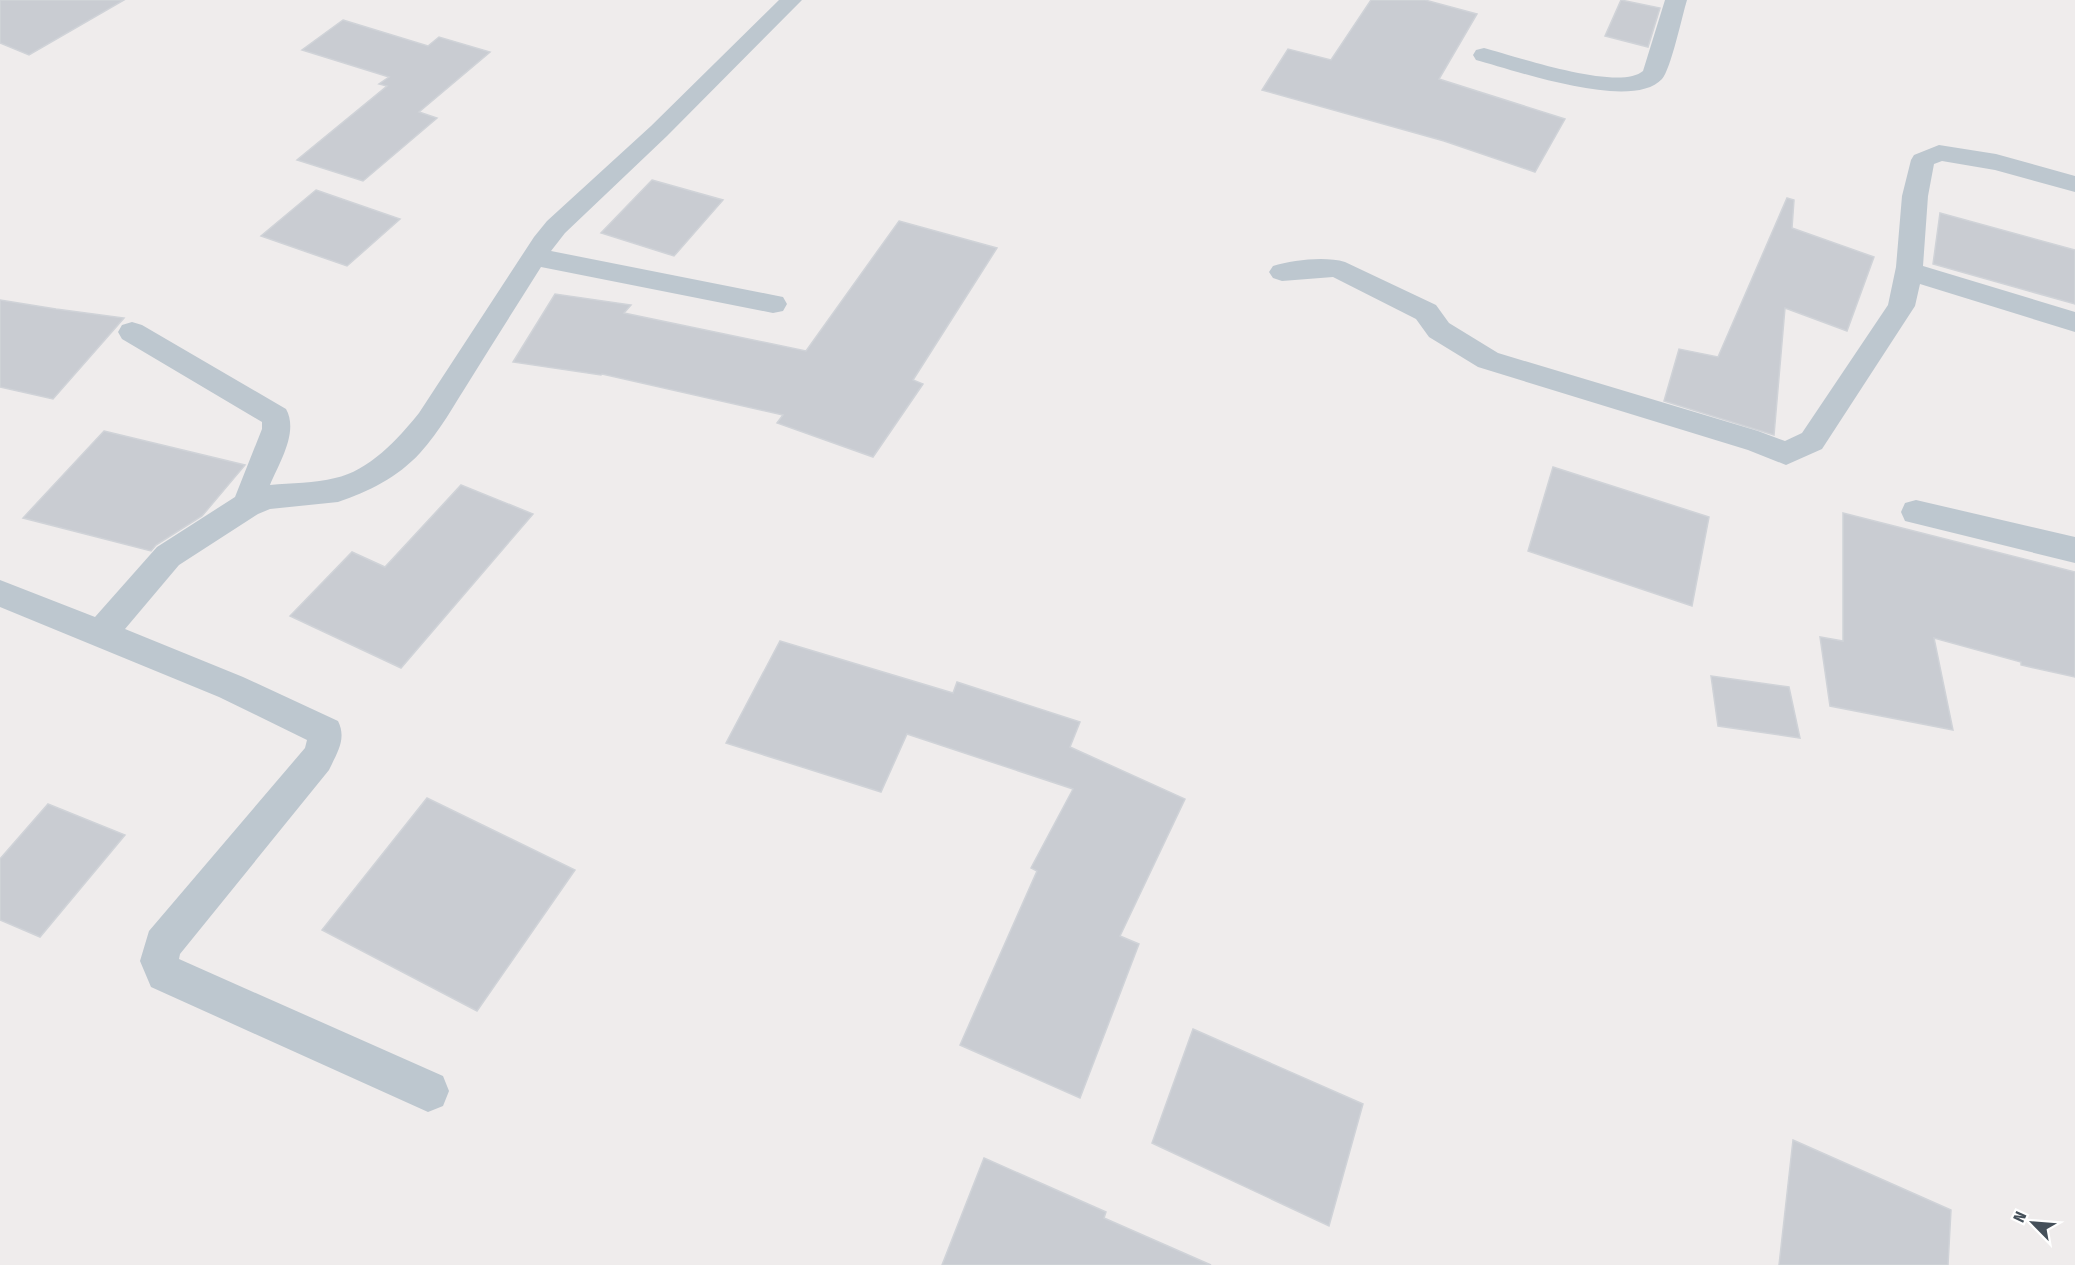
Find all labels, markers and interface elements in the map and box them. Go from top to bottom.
north arrow [2003,1193,2063,1253]
text: N [2009,1209,2030,1225]

